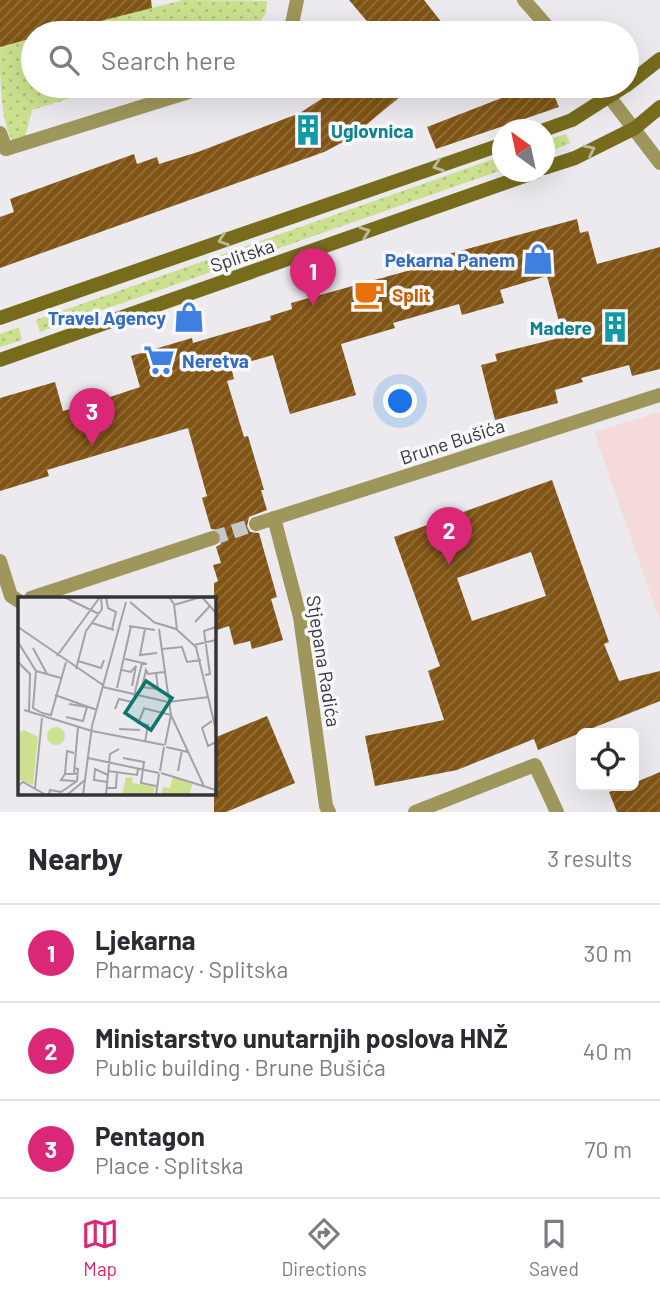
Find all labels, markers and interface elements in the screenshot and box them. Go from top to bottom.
search box [21,21,639,98]
icon: search [45,41,83,79]
text: Search here [101,44,236,75]
building icon: Uglovnica [291,113,325,147]
place label: Uglovnica [331,119,414,142]
north arrow [492,119,555,182]
one-way arrow [583,145,595,159]
one-way arrow [432,158,445,172]
one-way arrow [358,226,370,240]
one-way arrow [217,232,229,246]
street label: Splitska [207,233,277,277]
shop icon: Pekarna Panem [521,242,555,276]
pin: 1 [290,248,336,306]
place label: Pekarna Panem [385,248,515,271]
cafe icon: Split [352,277,386,311]
place label: Split [392,283,431,306]
shop icon: Travel Agency [172,300,206,334]
place label: Travel Agency [48,306,166,329]
building icon: Madere [598,310,632,344]
place label: Madere [530,316,592,339]
supermarket icon: Neretva [142,343,176,377]
place label: Neretva [182,349,249,372]
your location [383,384,417,418]
pin: 3 [69,388,115,446]
street label: Brune Bušića [397,413,507,469]
pin: 2 [426,507,472,565]
street label: Stjepana Radića [302,594,346,728]
inset map [18,597,215,794]
map controls [576,728,639,791]
button: locate [576,728,639,791]
text: Nearby [28,840,123,876]
text: 3 results [547,844,632,872]
text: Ljekarna [95,924,196,955]
text: 1 [47,939,55,967]
text: 30 m [584,939,632,967]
text: Pharmacy · Splitska [95,955,288,983]
text: Ministarstvo unutarnjih poslova HNŽ [95,1022,508,1053]
text: 2 [45,1037,57,1065]
text: 40 m [583,1037,632,1065]
text: Public building · Brune Bušića [95,1053,386,1081]
text: Pentagon [95,1120,205,1151]
text: 3 [45,1135,57,1163]
text: 70 m [585,1135,632,1163]
text: Place · Splitska [95,1151,244,1179]
tab: Map [81,1215,119,1280]
tab: Directions [282,1215,367,1280]
tab: Saved [529,1215,579,1280]

